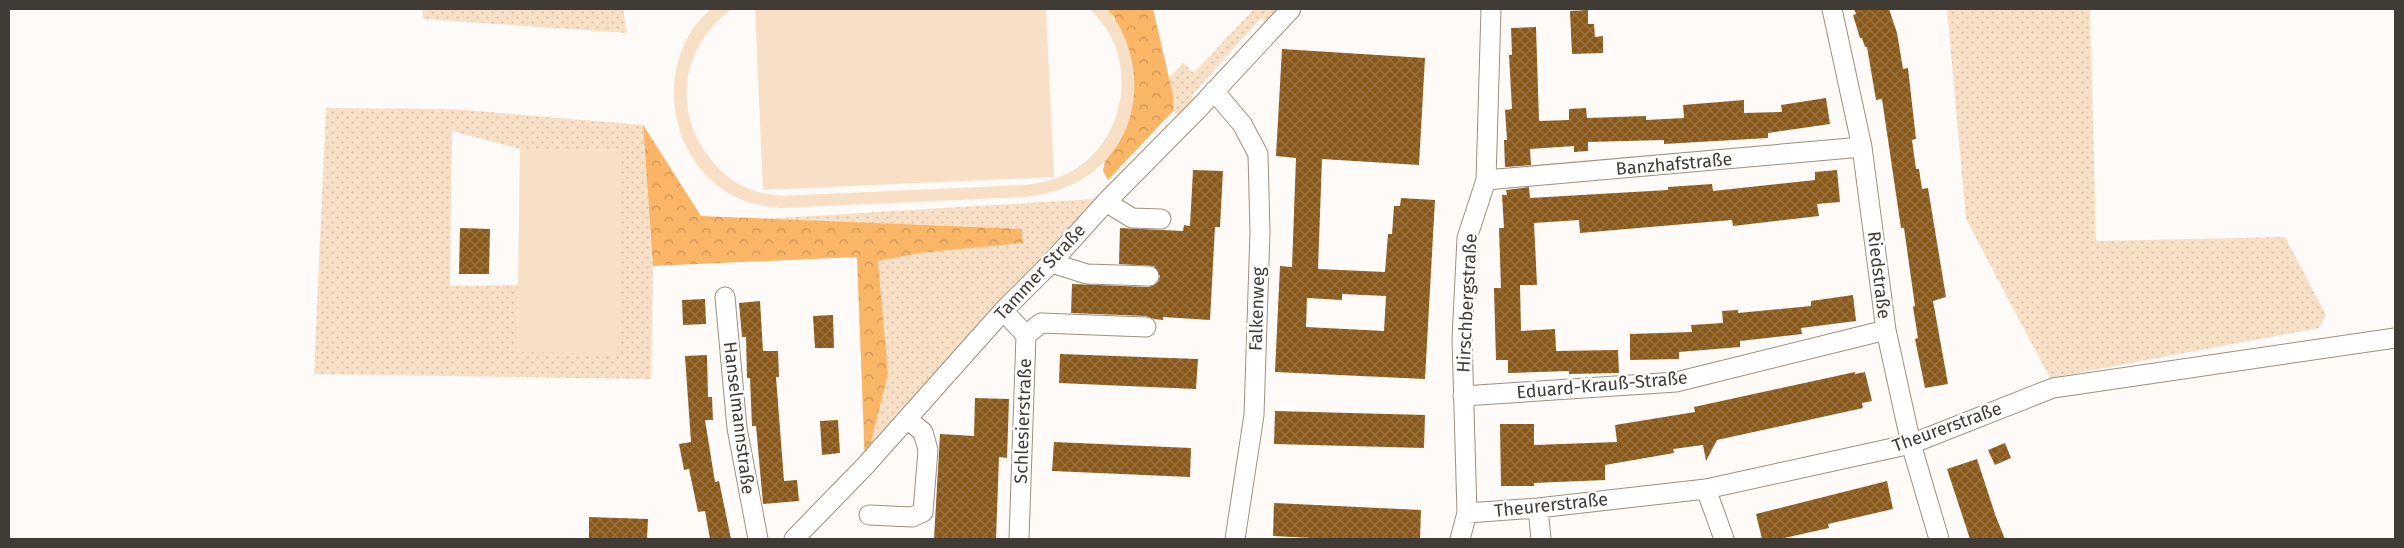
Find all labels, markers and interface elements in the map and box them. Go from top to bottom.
street label: Banzhafstraße [1615,148,1733,180]
street label: Tammer Straße [990,219,1090,325]
street label: Riedstraße [1863,230,1895,320]
street label: Hirschbergstraße [1452,233,1482,373]
street label: Falkenweg [1245,266,1269,351]
street label: Hanselmannstraße [719,340,759,496]
street label: Schlesierstraße [1010,358,1036,484]
street label: Eduard-Krauß-Straße [1515,367,1689,403]
street label: Theurerstraße [1889,397,2005,457]
street label: Theurerstraße [1493,488,1609,522]

